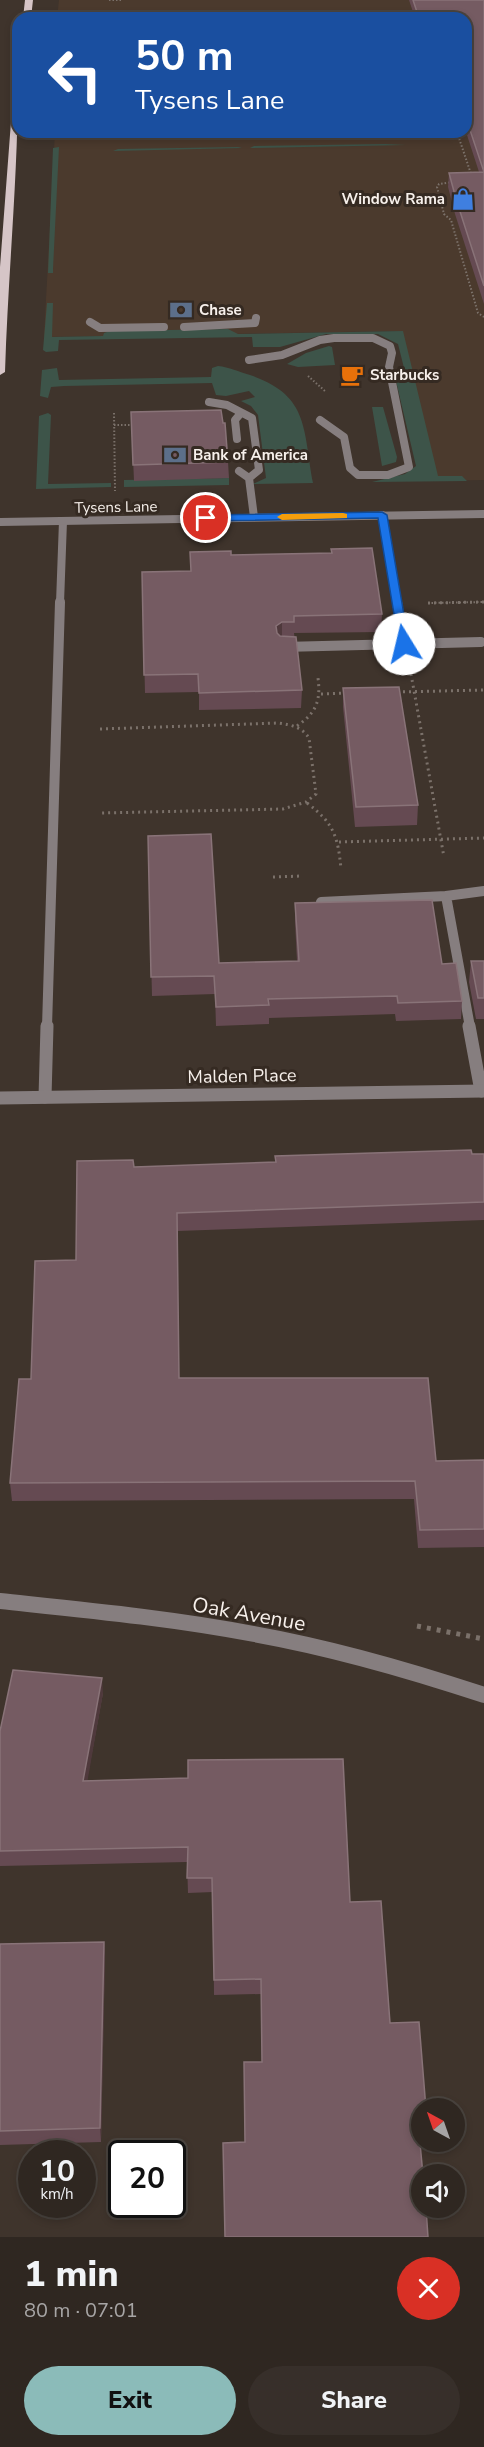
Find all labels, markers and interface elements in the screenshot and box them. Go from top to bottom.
text: 50 m [135,28,234,85]
icon: left [36,36,114,114]
text: Tysens Lane [135,82,284,119]
shop icon: Window Rama [450,186,476,212]
place label: Window Rama [342,189,445,209]
bank icon: Chase [168,297,194,323]
place label: Chase [199,300,242,320]
cafe icon: Starbucks [339,362,365,388]
place label: Starbucks [370,365,439,385]
bank icon: Bank of America [162,442,188,468]
place label: Bank of America [193,445,308,465]
pin [180,492,231,543]
street label: Tysens Lane [74,496,158,518]
icon: arrive [189,501,222,534]
position arrow [372,612,436,676]
street label: Malden Place [187,1063,297,1089]
street label: Oak Avenue [190,1590,308,1638]
north arrow [411,2098,465,2152]
map controls [411,2098,465,2218]
speed limit sign: 20 [108,2140,186,2218]
text: 10 [39,2151,75,2192]
button: sound [411,2164,465,2218]
text: km/h [40,2184,74,2204]
text: 1 min [24,2250,119,2299]
button: close [397,2257,460,2320]
text: 80 m · 07:01 [24,2297,138,2324]
button: Exit [24,2366,236,2435]
button: Share [248,2366,460,2435]

